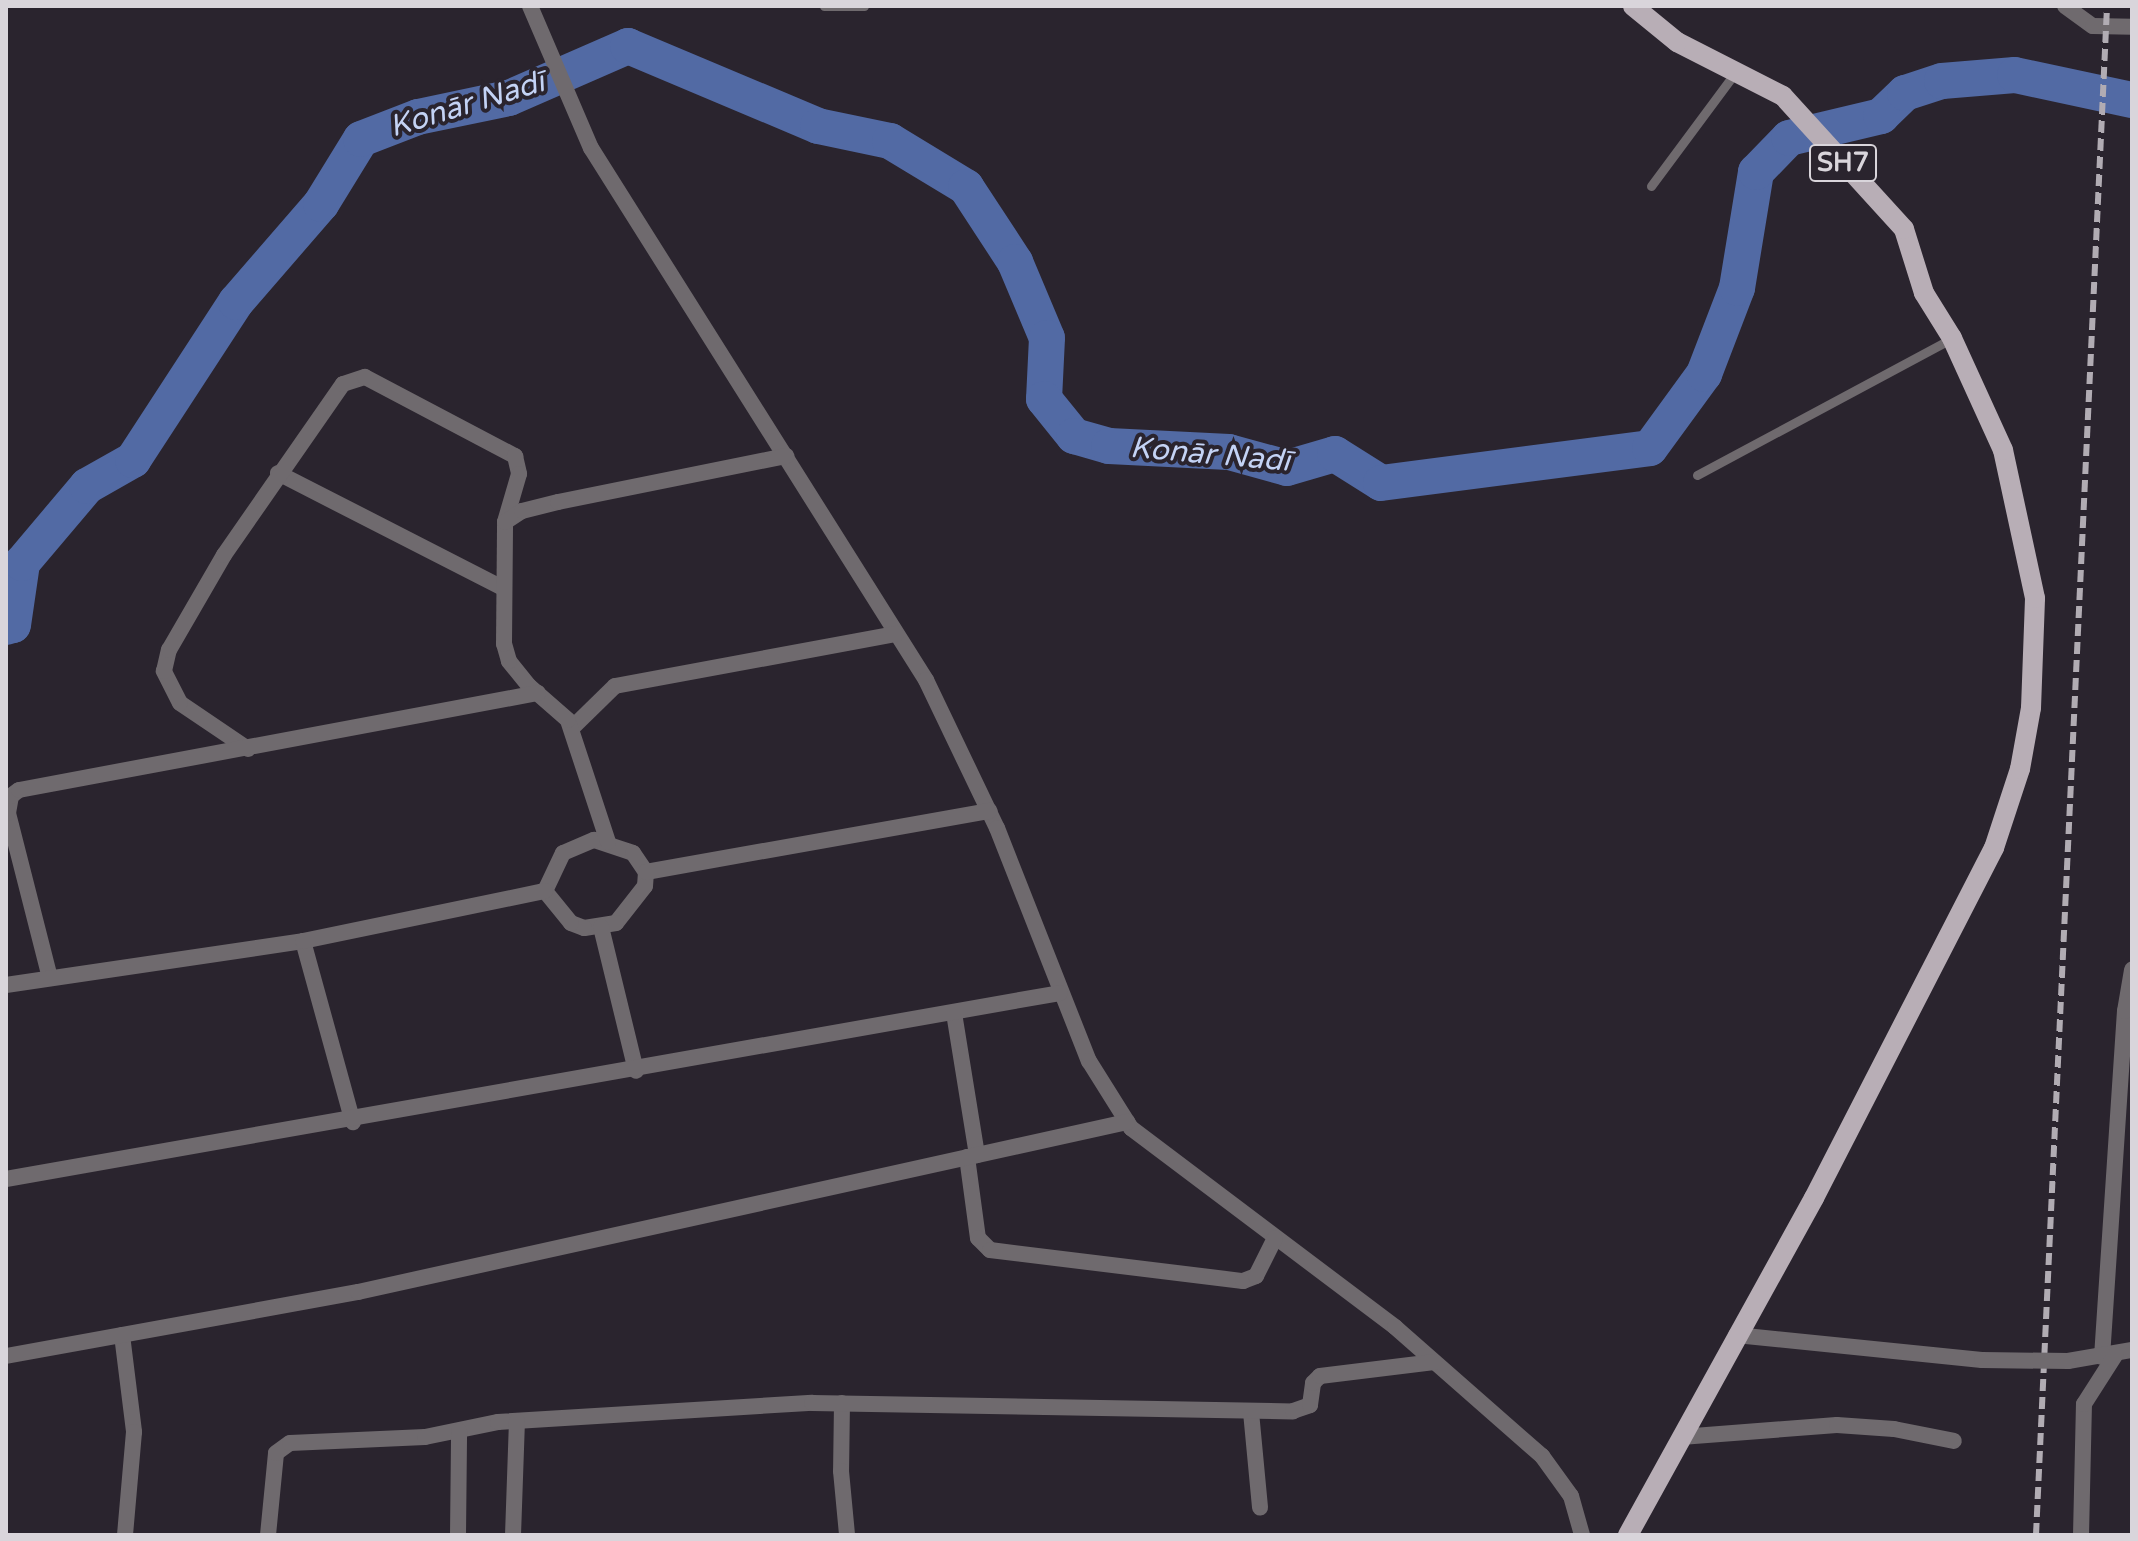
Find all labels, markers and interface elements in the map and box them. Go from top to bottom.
water label: Konār Nadī [385,64,549,146]
road number: SH7 [1809,141,1877,185]
water label: Konār Nadī [1129,430,1291,480]

